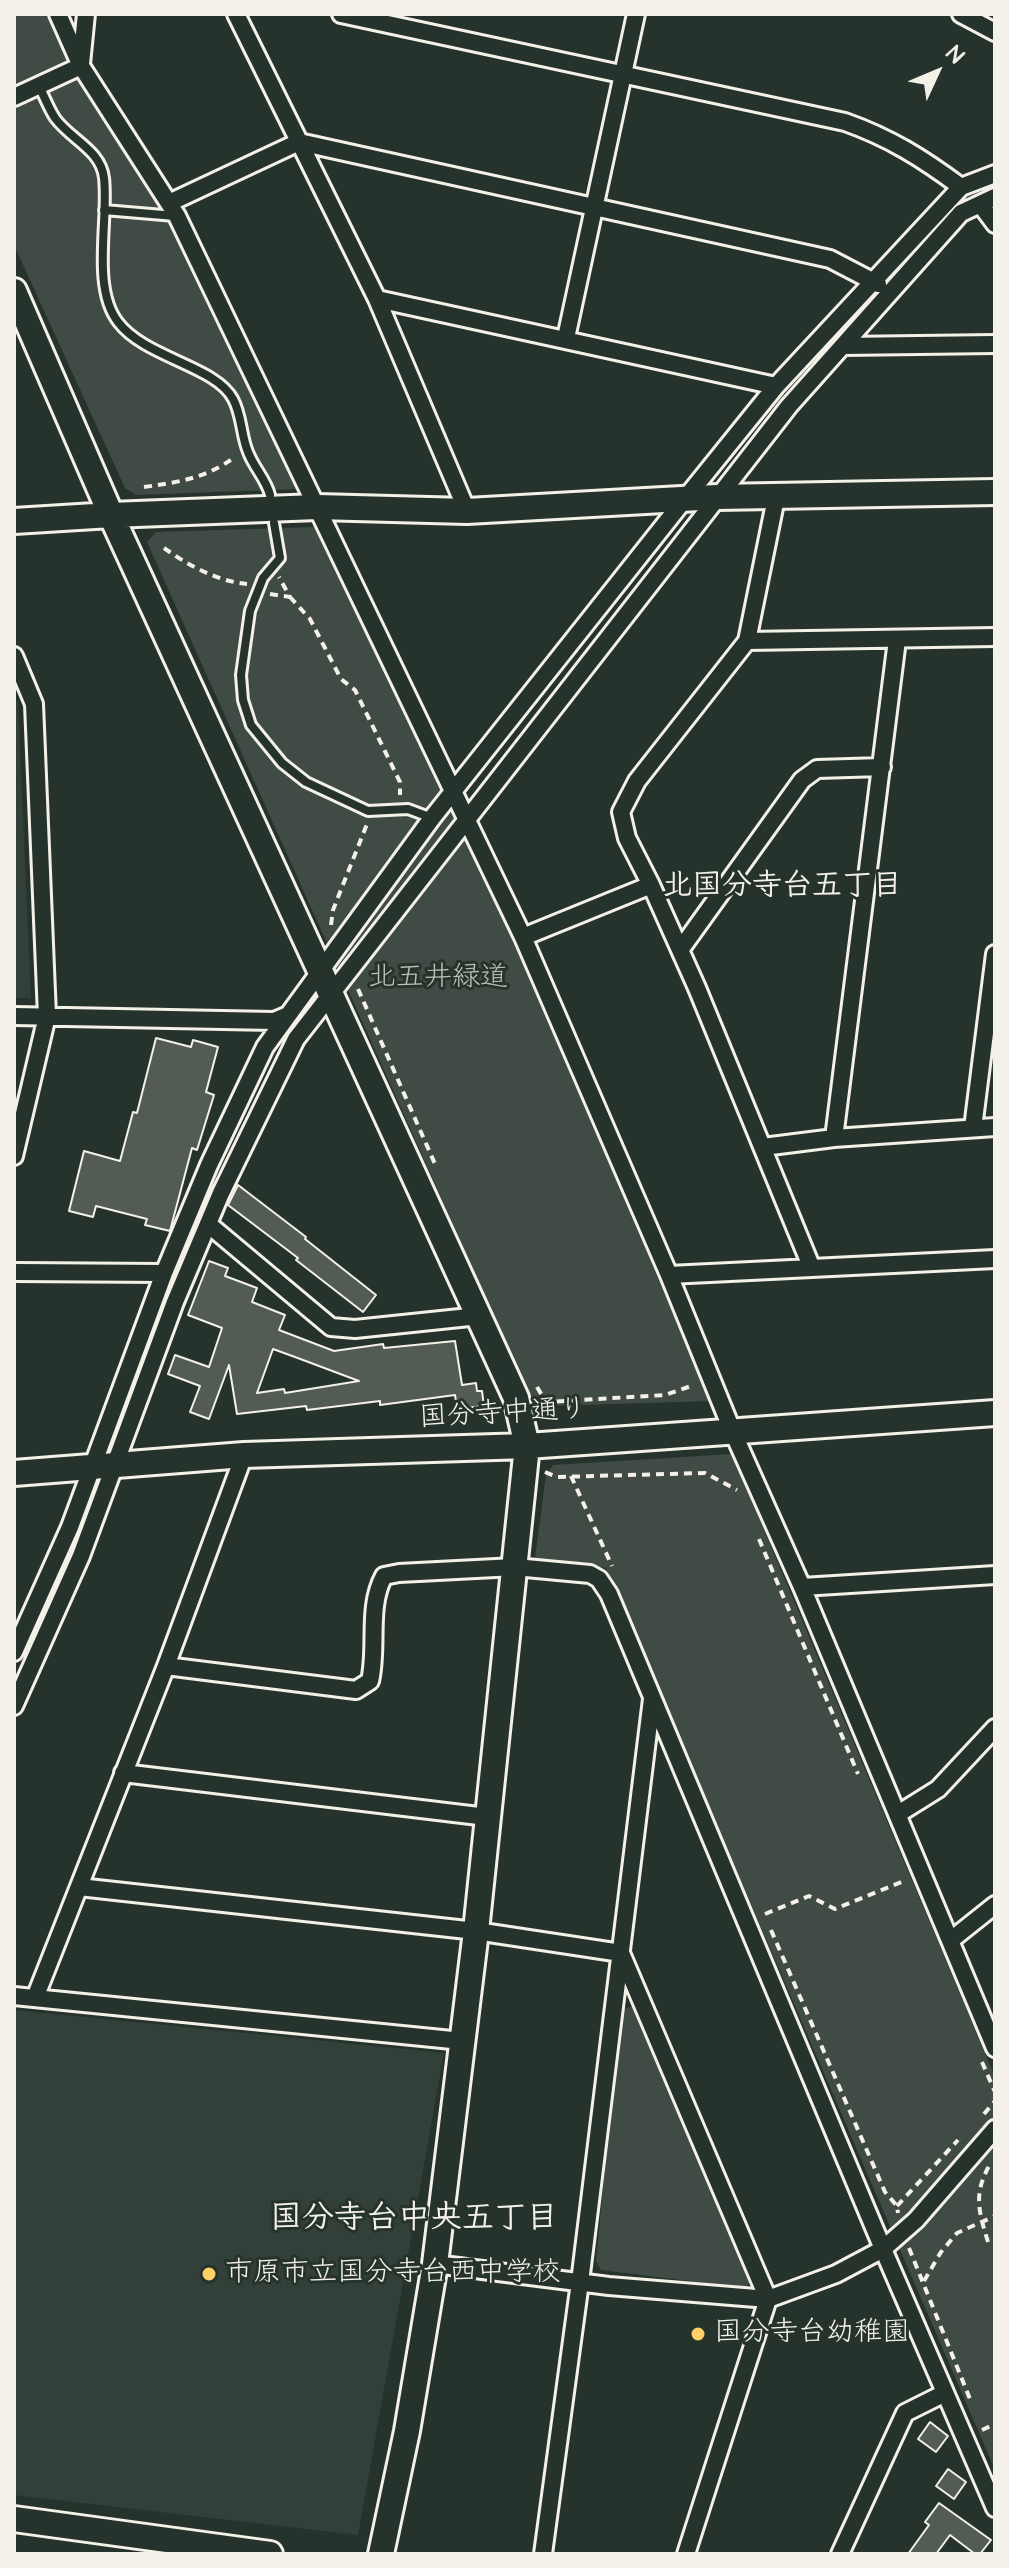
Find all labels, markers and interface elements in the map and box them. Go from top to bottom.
north arrow [897,32,977,112]
text: N [939,39,971,71]
district label: 北国分寺台五丁目 [662,870,902,906]
park label: 北五井緑道 [368,962,508,996]
street label: 国分寺中通り [418,1394,588,1436]
district label: 国分寺台中央五丁目 [270,2201,558,2239]
place label: 市原市立国分寺台西中学校 [225,2257,561,2291]
marker: 市原市立国分寺台西中学校 [200,2265,218,2283]
place label: 国分寺台幼稚園 [714,2317,910,2351]
marker: 国分寺台幼稚園 [689,2325,707,2343]

